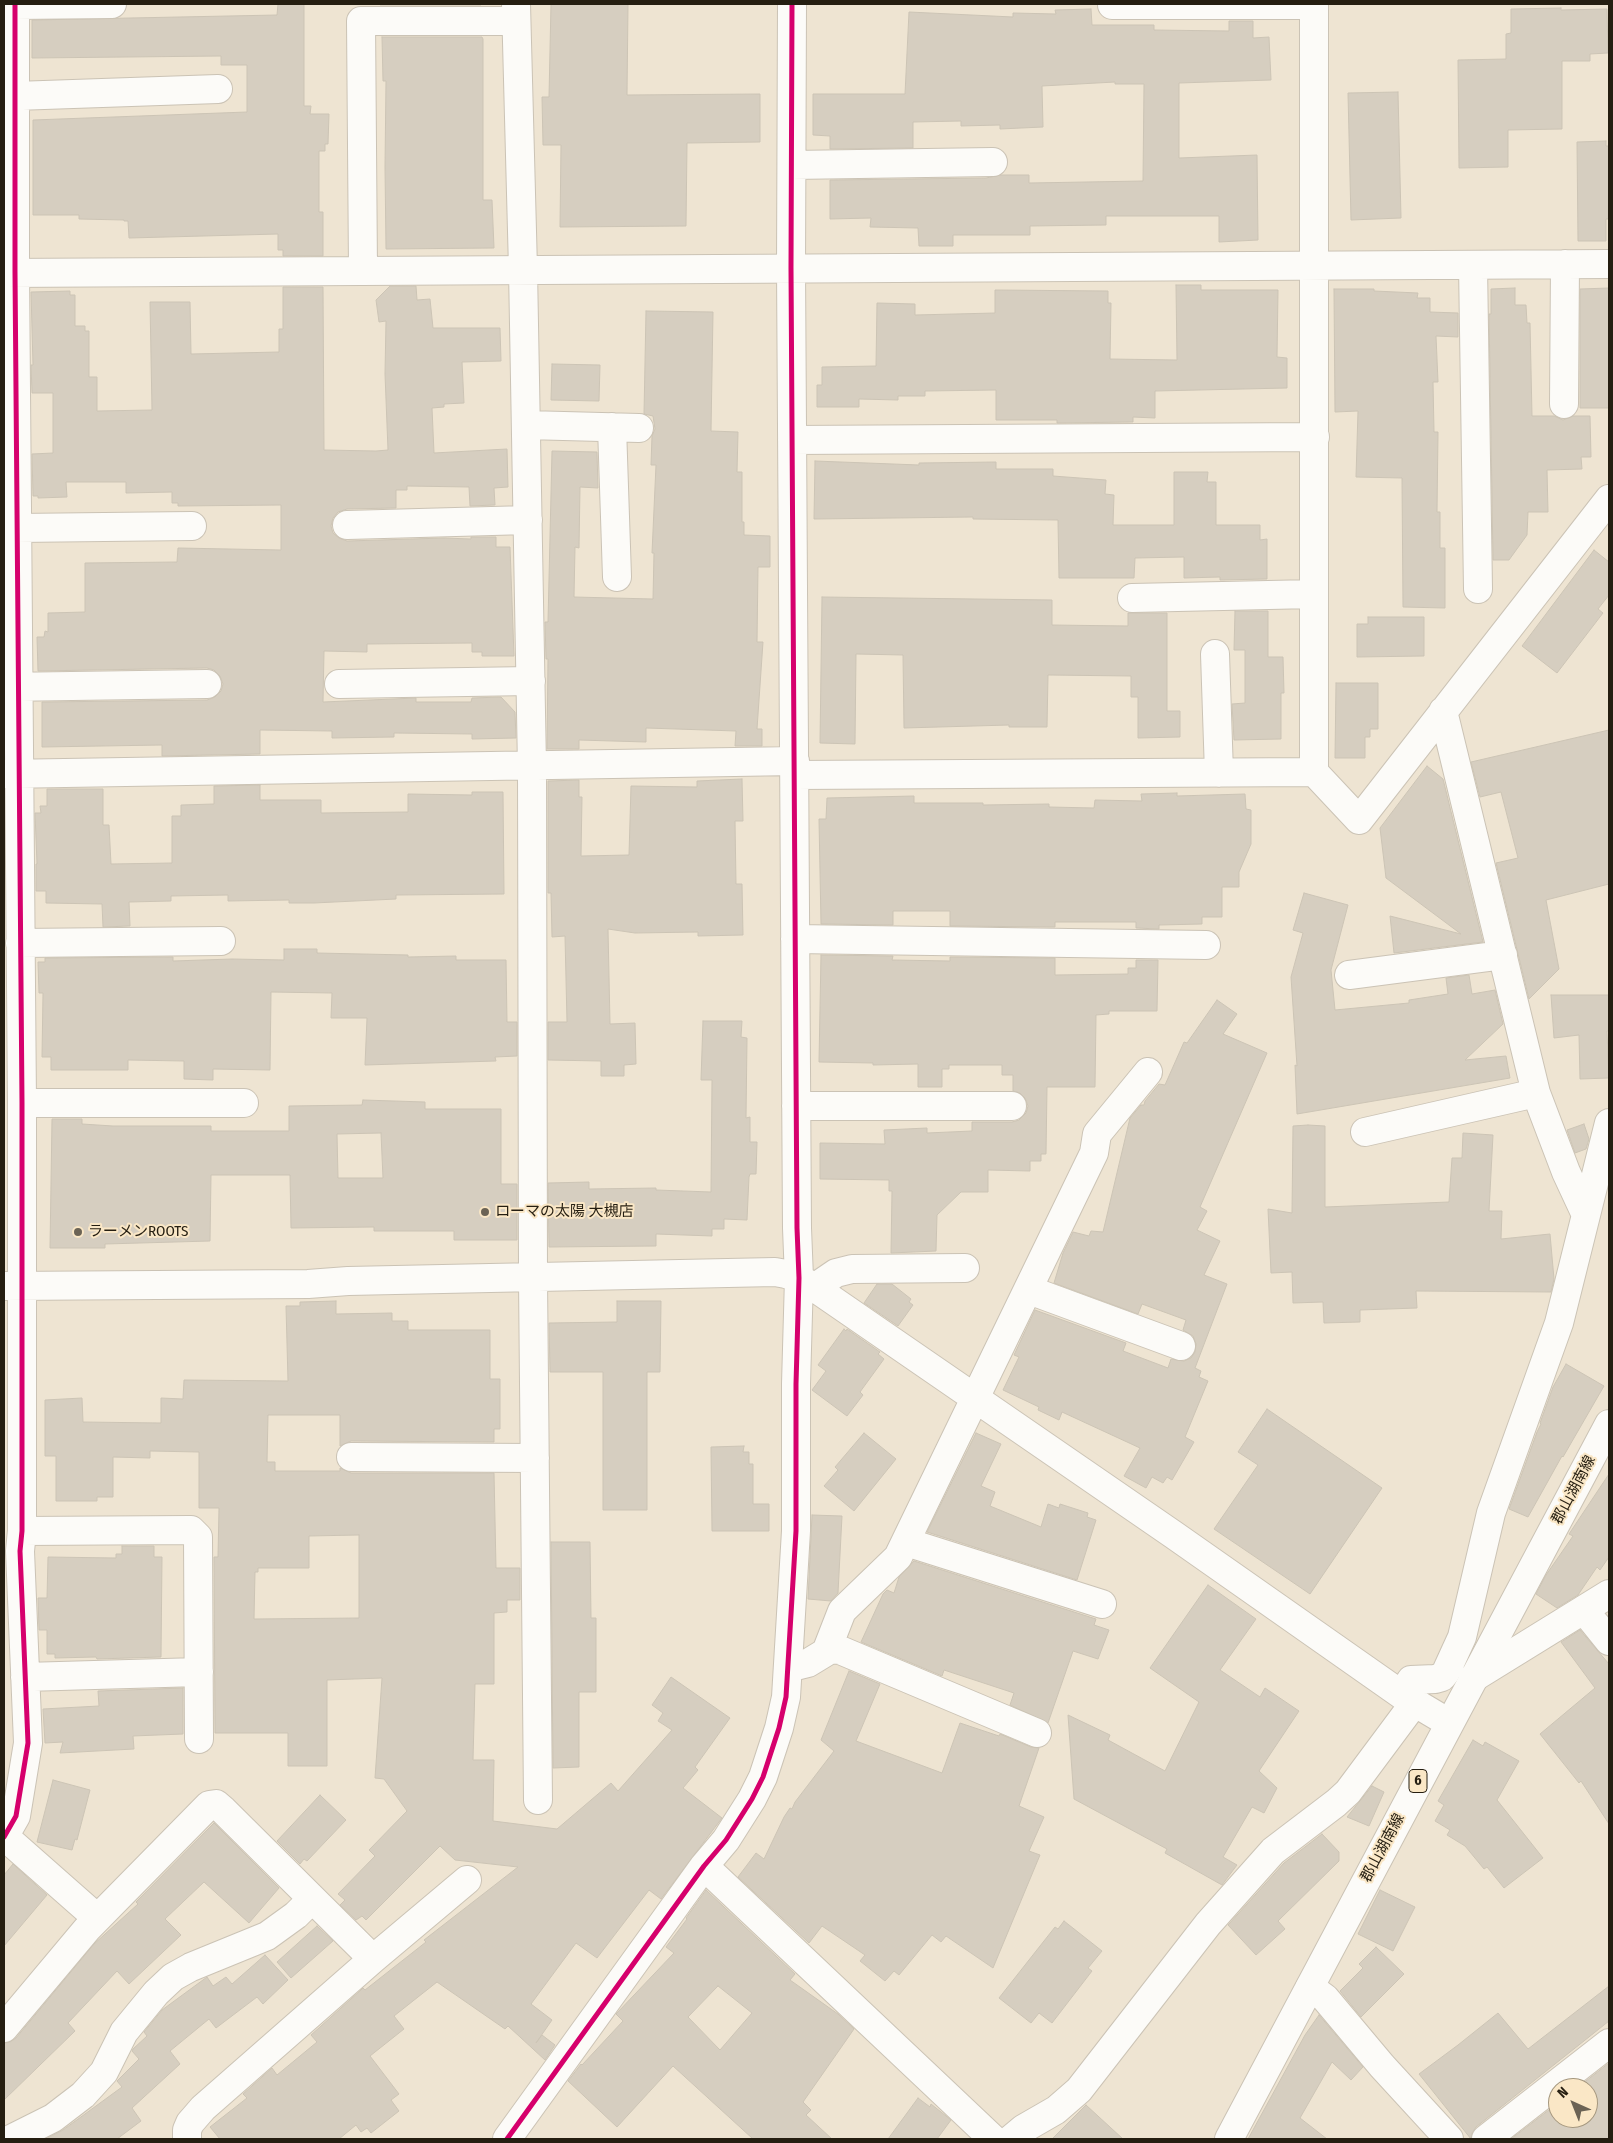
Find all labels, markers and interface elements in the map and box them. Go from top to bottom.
place label: ローマの太陽 大槻店 [495,1203,634,1221]
marker: ローマの太陽 大槻店 [479,1206,491,1218]
place label: ラーメンROOTS [88,1223,188,1241]
marker: ラーメンROOTS [72,1226,84,1238]
street label: 郡山湖南線 [1548,1453,1600,1527]
road number: 6 [1409,1770,1427,1792]
street label: 郡山湖南線 [1357,1811,1409,1885]
north arrow [1548,2078,1598,2128]
text: N [1554,2084,1572,2102]

